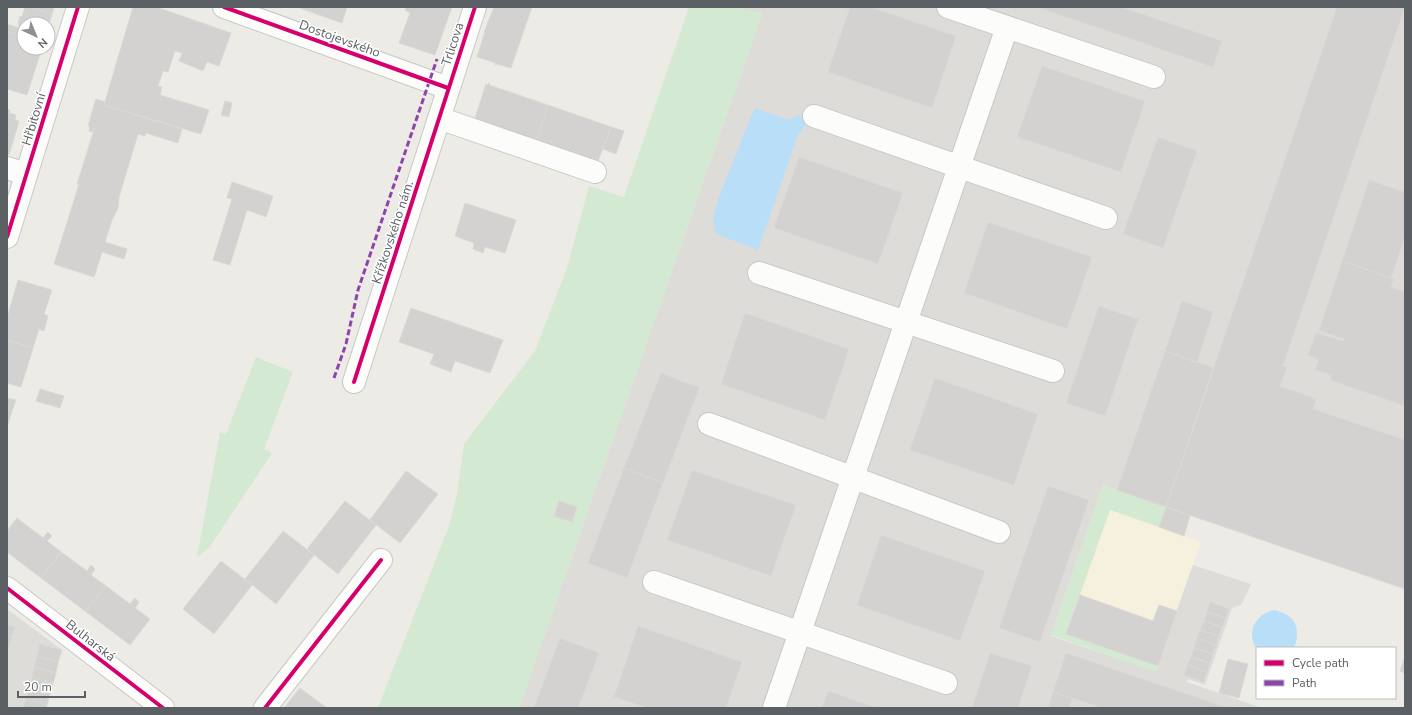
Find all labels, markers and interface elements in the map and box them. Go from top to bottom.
north arrow [16,16,56,56]
street label: Dostojevského [296,16,383,62]
street label: Trlicova [437,20,468,68]
text: N [34,35,51,51]
street label: Hřbitovní [17,90,51,148]
street label: Křížkovského nám. [368,178,418,286]
street label: Bulharská [62,616,119,666]
legend [1256,647,1396,699]
text: Cycle path [1292,655,1349,671]
scale bar [18,673,85,699]
text: Path [1292,675,1317,691]
text: 20 m [24,679,52,695]

